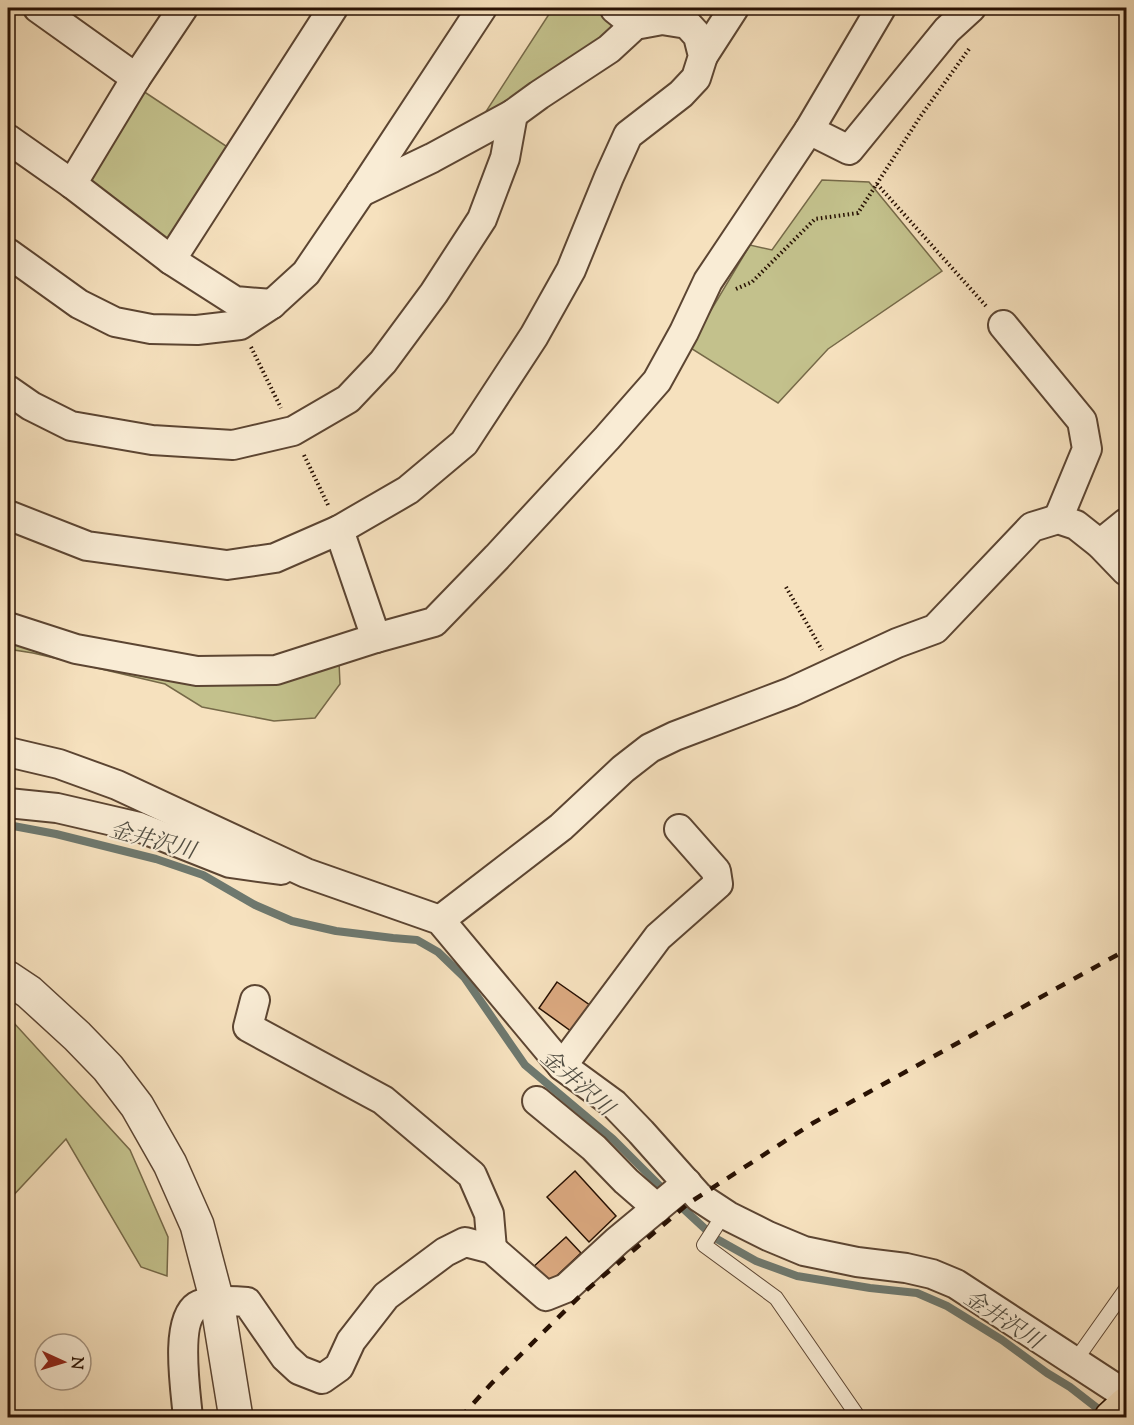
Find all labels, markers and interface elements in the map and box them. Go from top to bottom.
water label: 金井沢川 [105,815,201,869]
water label: 金井沢川 [532,1043,621,1126]
water label: 金井沢川 [956,1284,1049,1359]
north arrow [33,1332,93,1392]
text: N [64,1356,87,1370]

